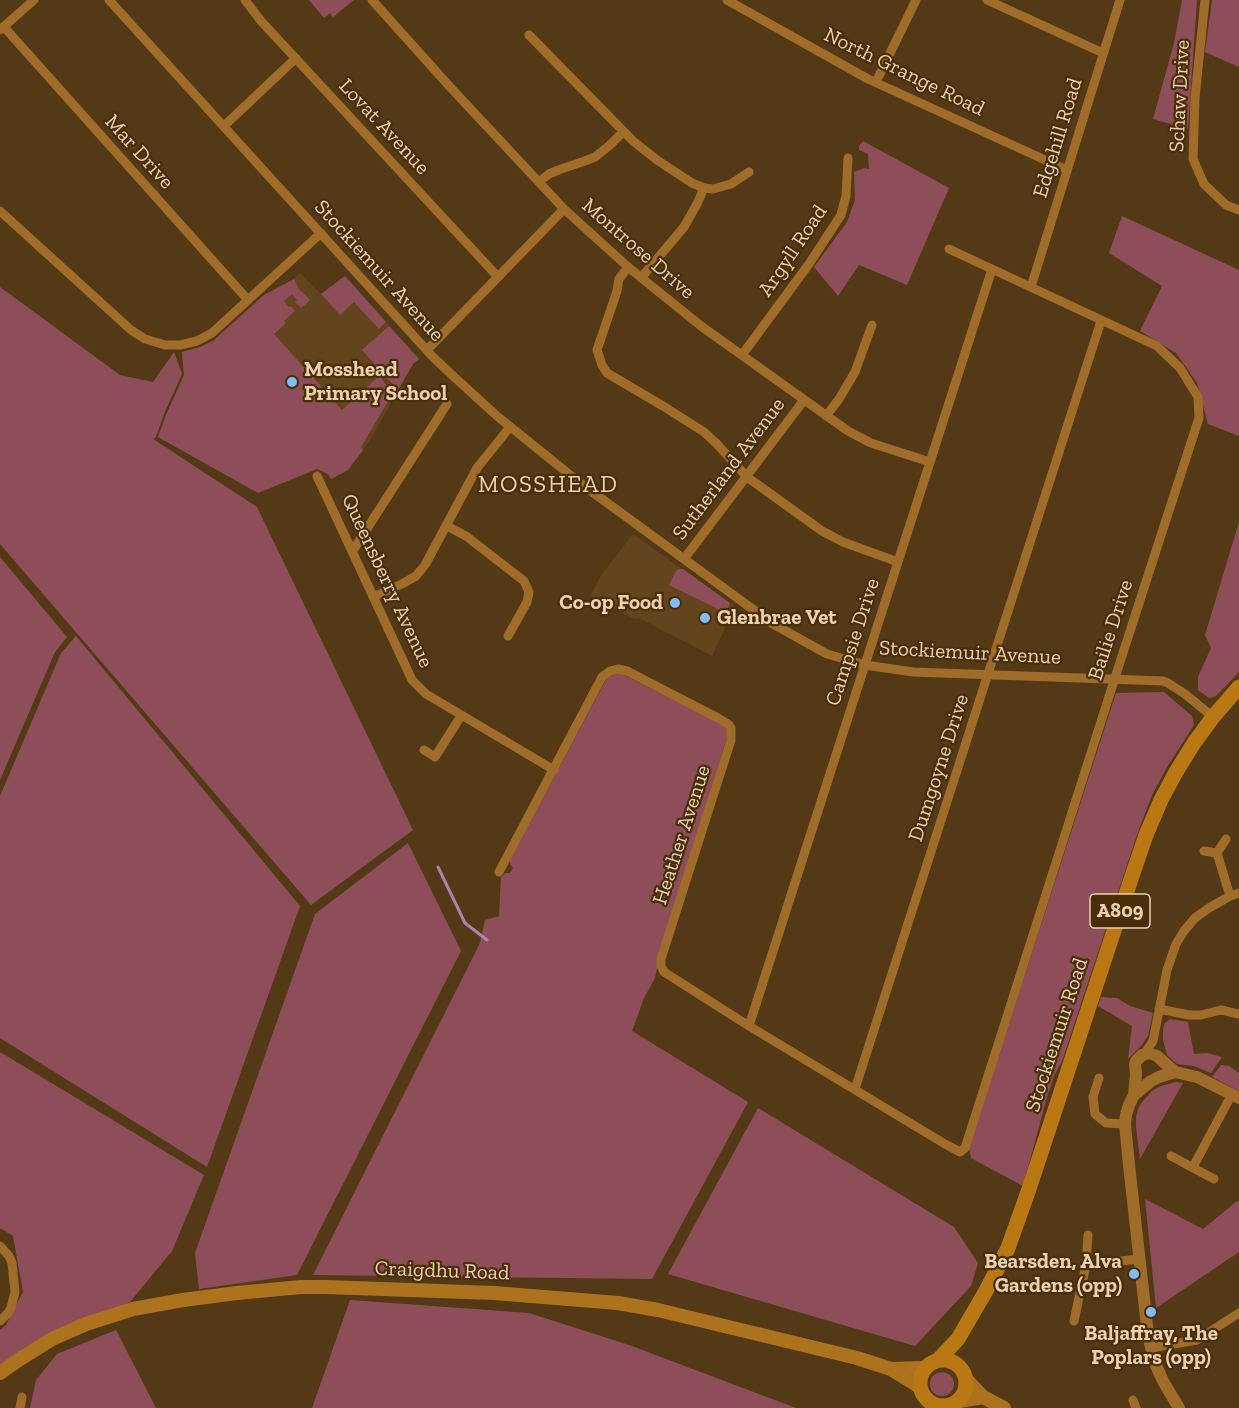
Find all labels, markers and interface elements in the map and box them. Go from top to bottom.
street label: North Grange Road [819,22,989,122]
street label: Schaw Drive [1164,39,1196,153]
street label: Lovat Avenue [333,74,435,180]
street label: Edgehill Road [1028,75,1088,201]
street label: Mar Drive [99,110,179,194]
street label: Montrose Drive [576,193,700,305]
street label: Stockiemuir Avenue [309,195,449,347]
street label: Argyll Road [753,200,833,302]
place label: Mosshead Primary School [304,357,447,407]
marker: Mosshead Primary School [285,375,299,389]
street label: Sutherland Avenue [667,393,791,545]
district label: MOSSHEAD [478,471,618,499]
street label: Queensberry Avenue [336,490,438,672]
street label: Campsie Drive [821,575,885,709]
street label: Bailie Drive [1083,577,1139,683]
place label: Co-op Food [559,590,663,616]
marker: Co-op Food [668,596,682,610]
place label: Glenbrae Vet [717,605,837,631]
marker: Glenbrae Vet [698,611,712,625]
street label: Stockiemuir Avenue [878,636,1062,670]
street label: Dumgoyne Drive [903,691,975,845]
street label: Heather Avenue [648,762,716,908]
road number: A809 [1090,894,1150,928]
street label: Stockiemuir Road [1020,955,1094,1115]
place label: Bearsden, Alva Gardens (opp) [984,1249,1122,1299]
street label: Craigdhu Road [374,1256,510,1286]
marker: Bearsden, Alva Gardens (opp) [1127,1267,1141,1281]
marker: Baljaffray, The Poplars (opp) [1144,1305,1158,1319]
place label: Baljaffray, The Poplars (opp) [1084,1321,1218,1371]

